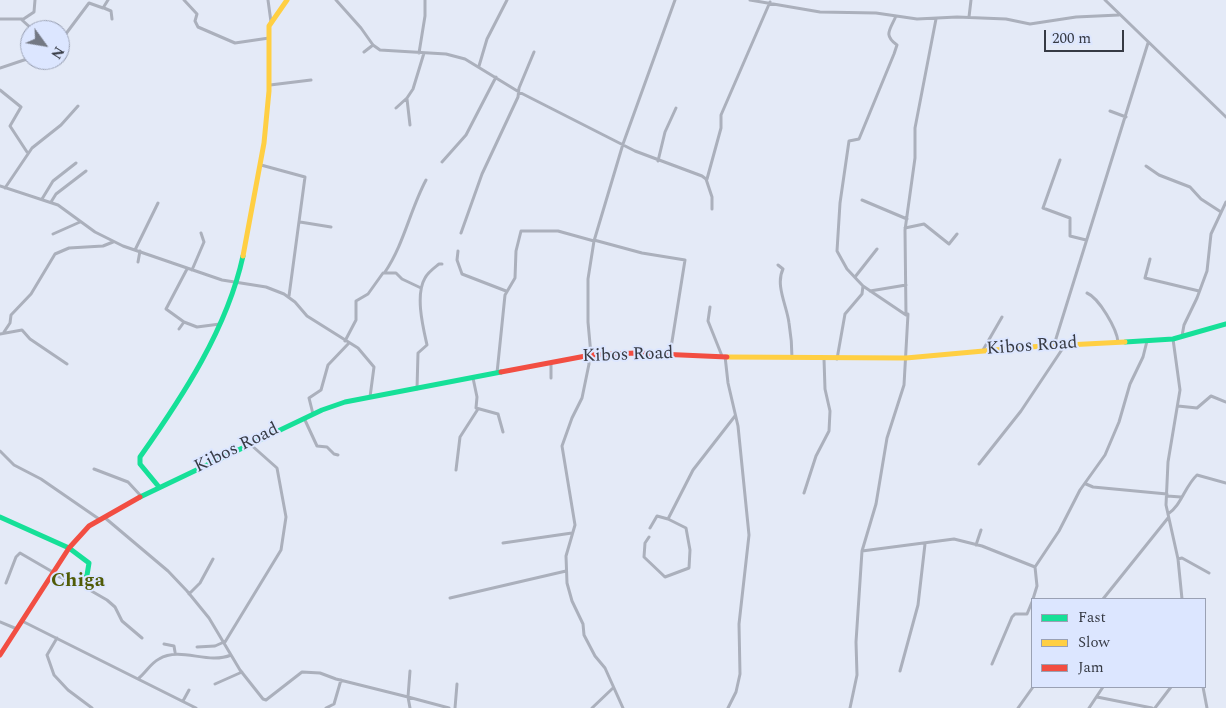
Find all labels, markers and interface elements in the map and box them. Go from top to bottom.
north arrow [20,20,70,70]
scale bar [1046,20,1126,52]
text: 200 m [1052,27,1091,50]
text: N [45,42,69,63]
street label: Kibos Road [986,333,1078,361]
street label: Kibos Road [582,344,674,368]
street label: Kibos Road [191,419,283,479]
district label: Chiga [51,570,105,594]
legend [1031,598,1206,688]
text: Fast [1078,606,1106,629]
text: Slow [1078,631,1110,654]
text: Jam [1078,656,1104,679]

